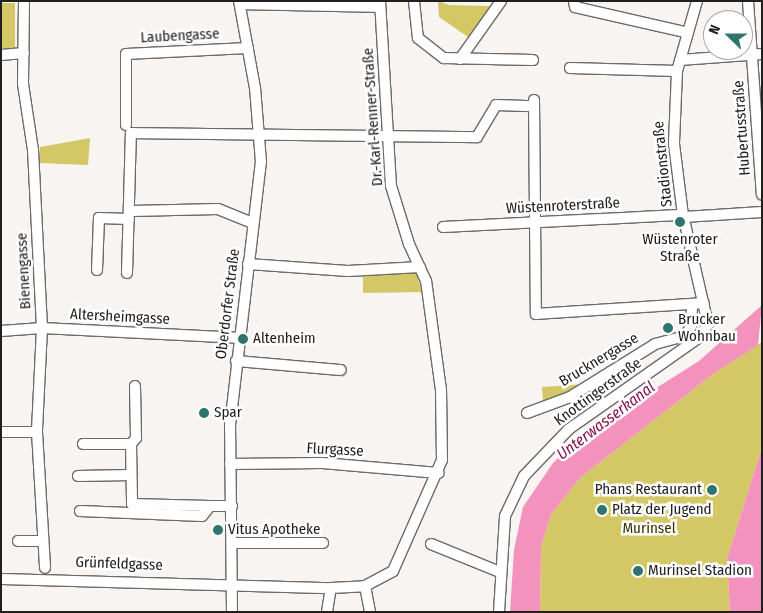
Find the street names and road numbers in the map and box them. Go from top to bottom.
street label: Laubengasse [140,25,220,47]
street label: Dr.-Karl-Renner-Straße [359,47,387,187]
street label: Hubertusstraße [730,80,754,176]
street label: Stadionstraße [650,120,676,208]
street label: Wüstenroterstraße [506,194,620,218]
street label: Bienengasse [13,232,35,310]
street label: Oberdorfer Straße [212,248,244,360]
street label: Altersheimgasse [70,305,170,329]
street label: Brucknergasse [556,329,642,391]
street label: Knottingerstraße [551,354,645,430]
street label: Flurgasse [306,440,364,460]
street label: Grünfeldgasse [75,553,163,575]

